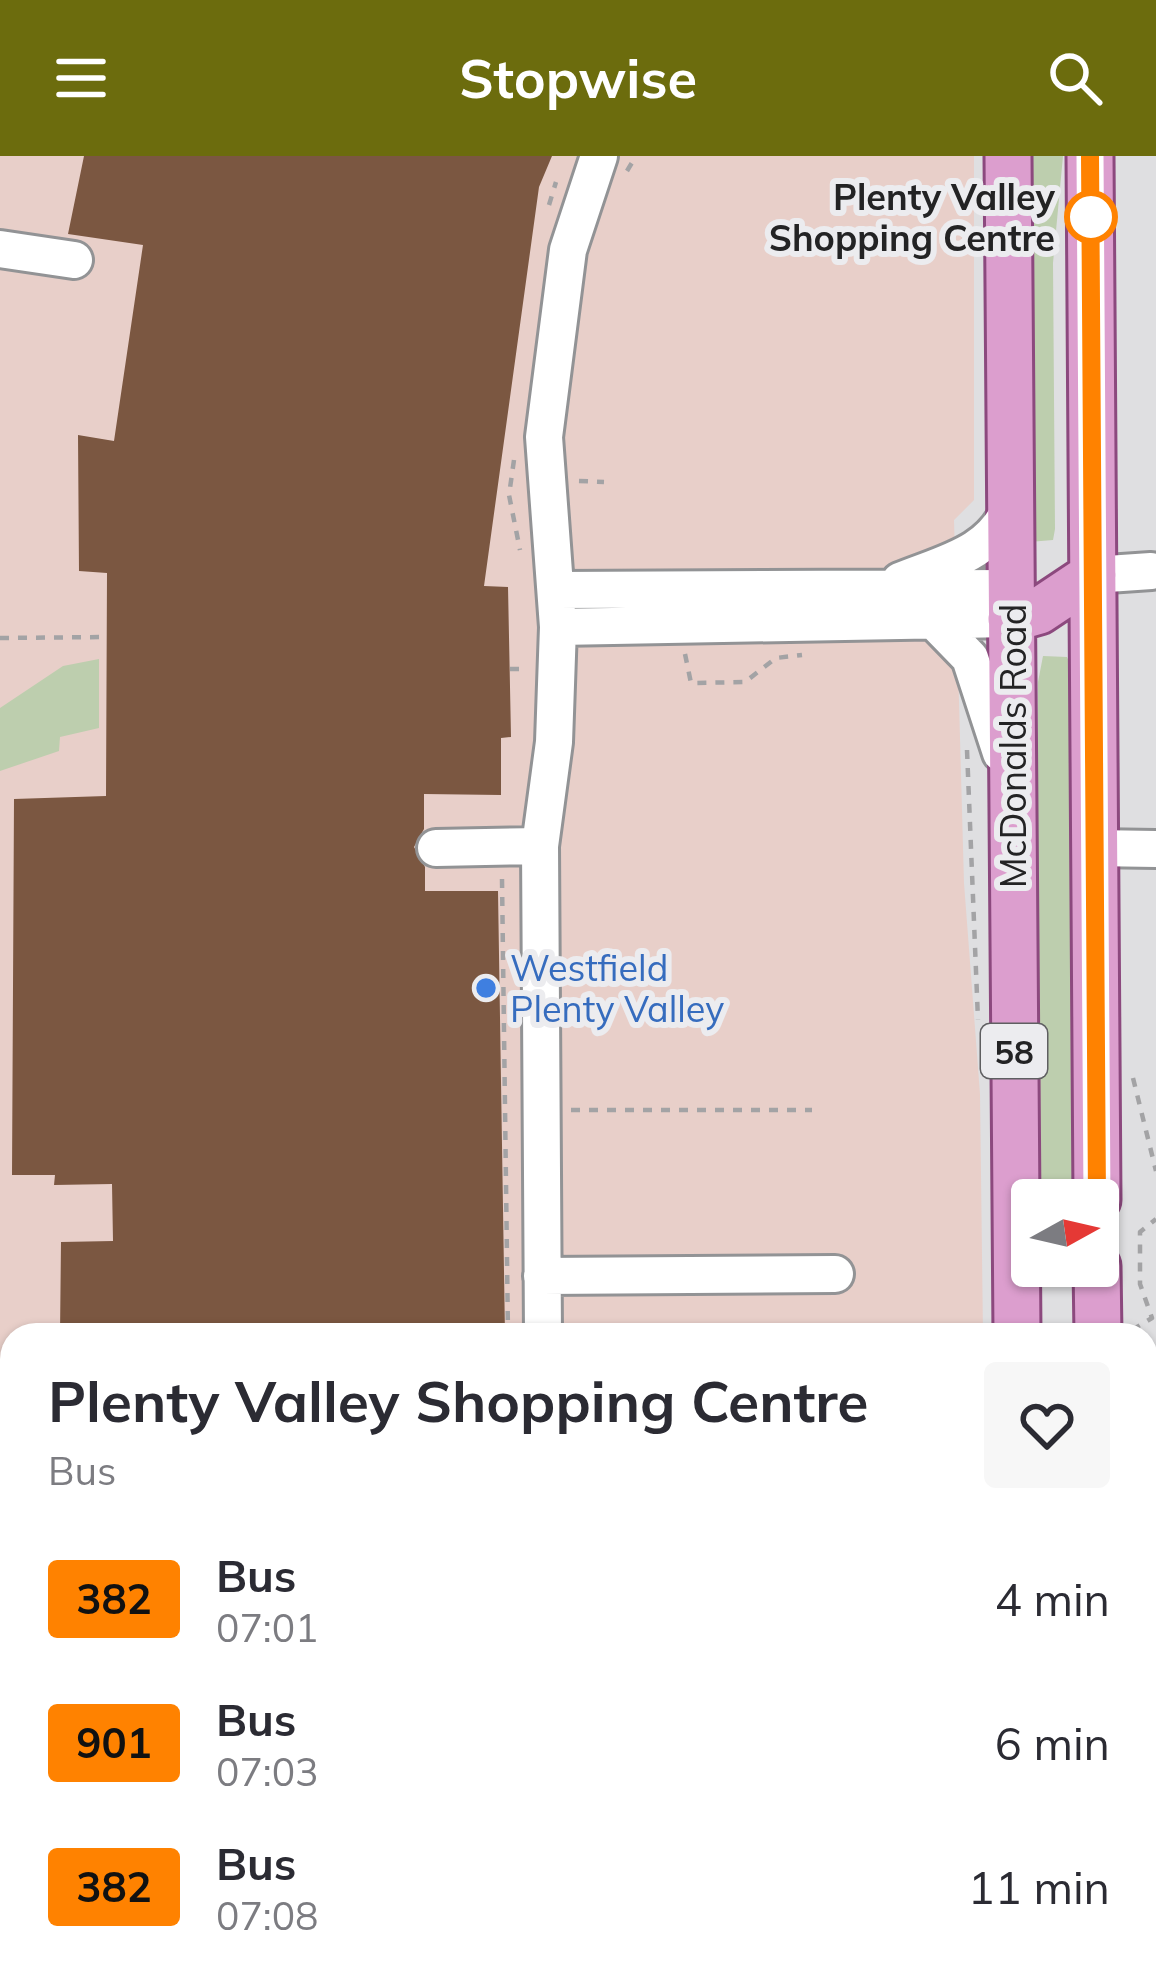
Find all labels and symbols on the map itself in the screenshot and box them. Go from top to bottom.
place label: Plenty Valley Shopping Centre [769,174,1055,260]
marker: Plenty Valley Shopping Centre [1066,192,1116,242]
street label: McDonalds Road [990,604,1035,888]
place label: Westfield Plenty Valley [510,945,724,1031]
marker: Westfield Plenty Valley [473,975,499,1001]
road number: 58 [981,1024,1047,1078]
north arrow [1011,1179,1119,1287]

